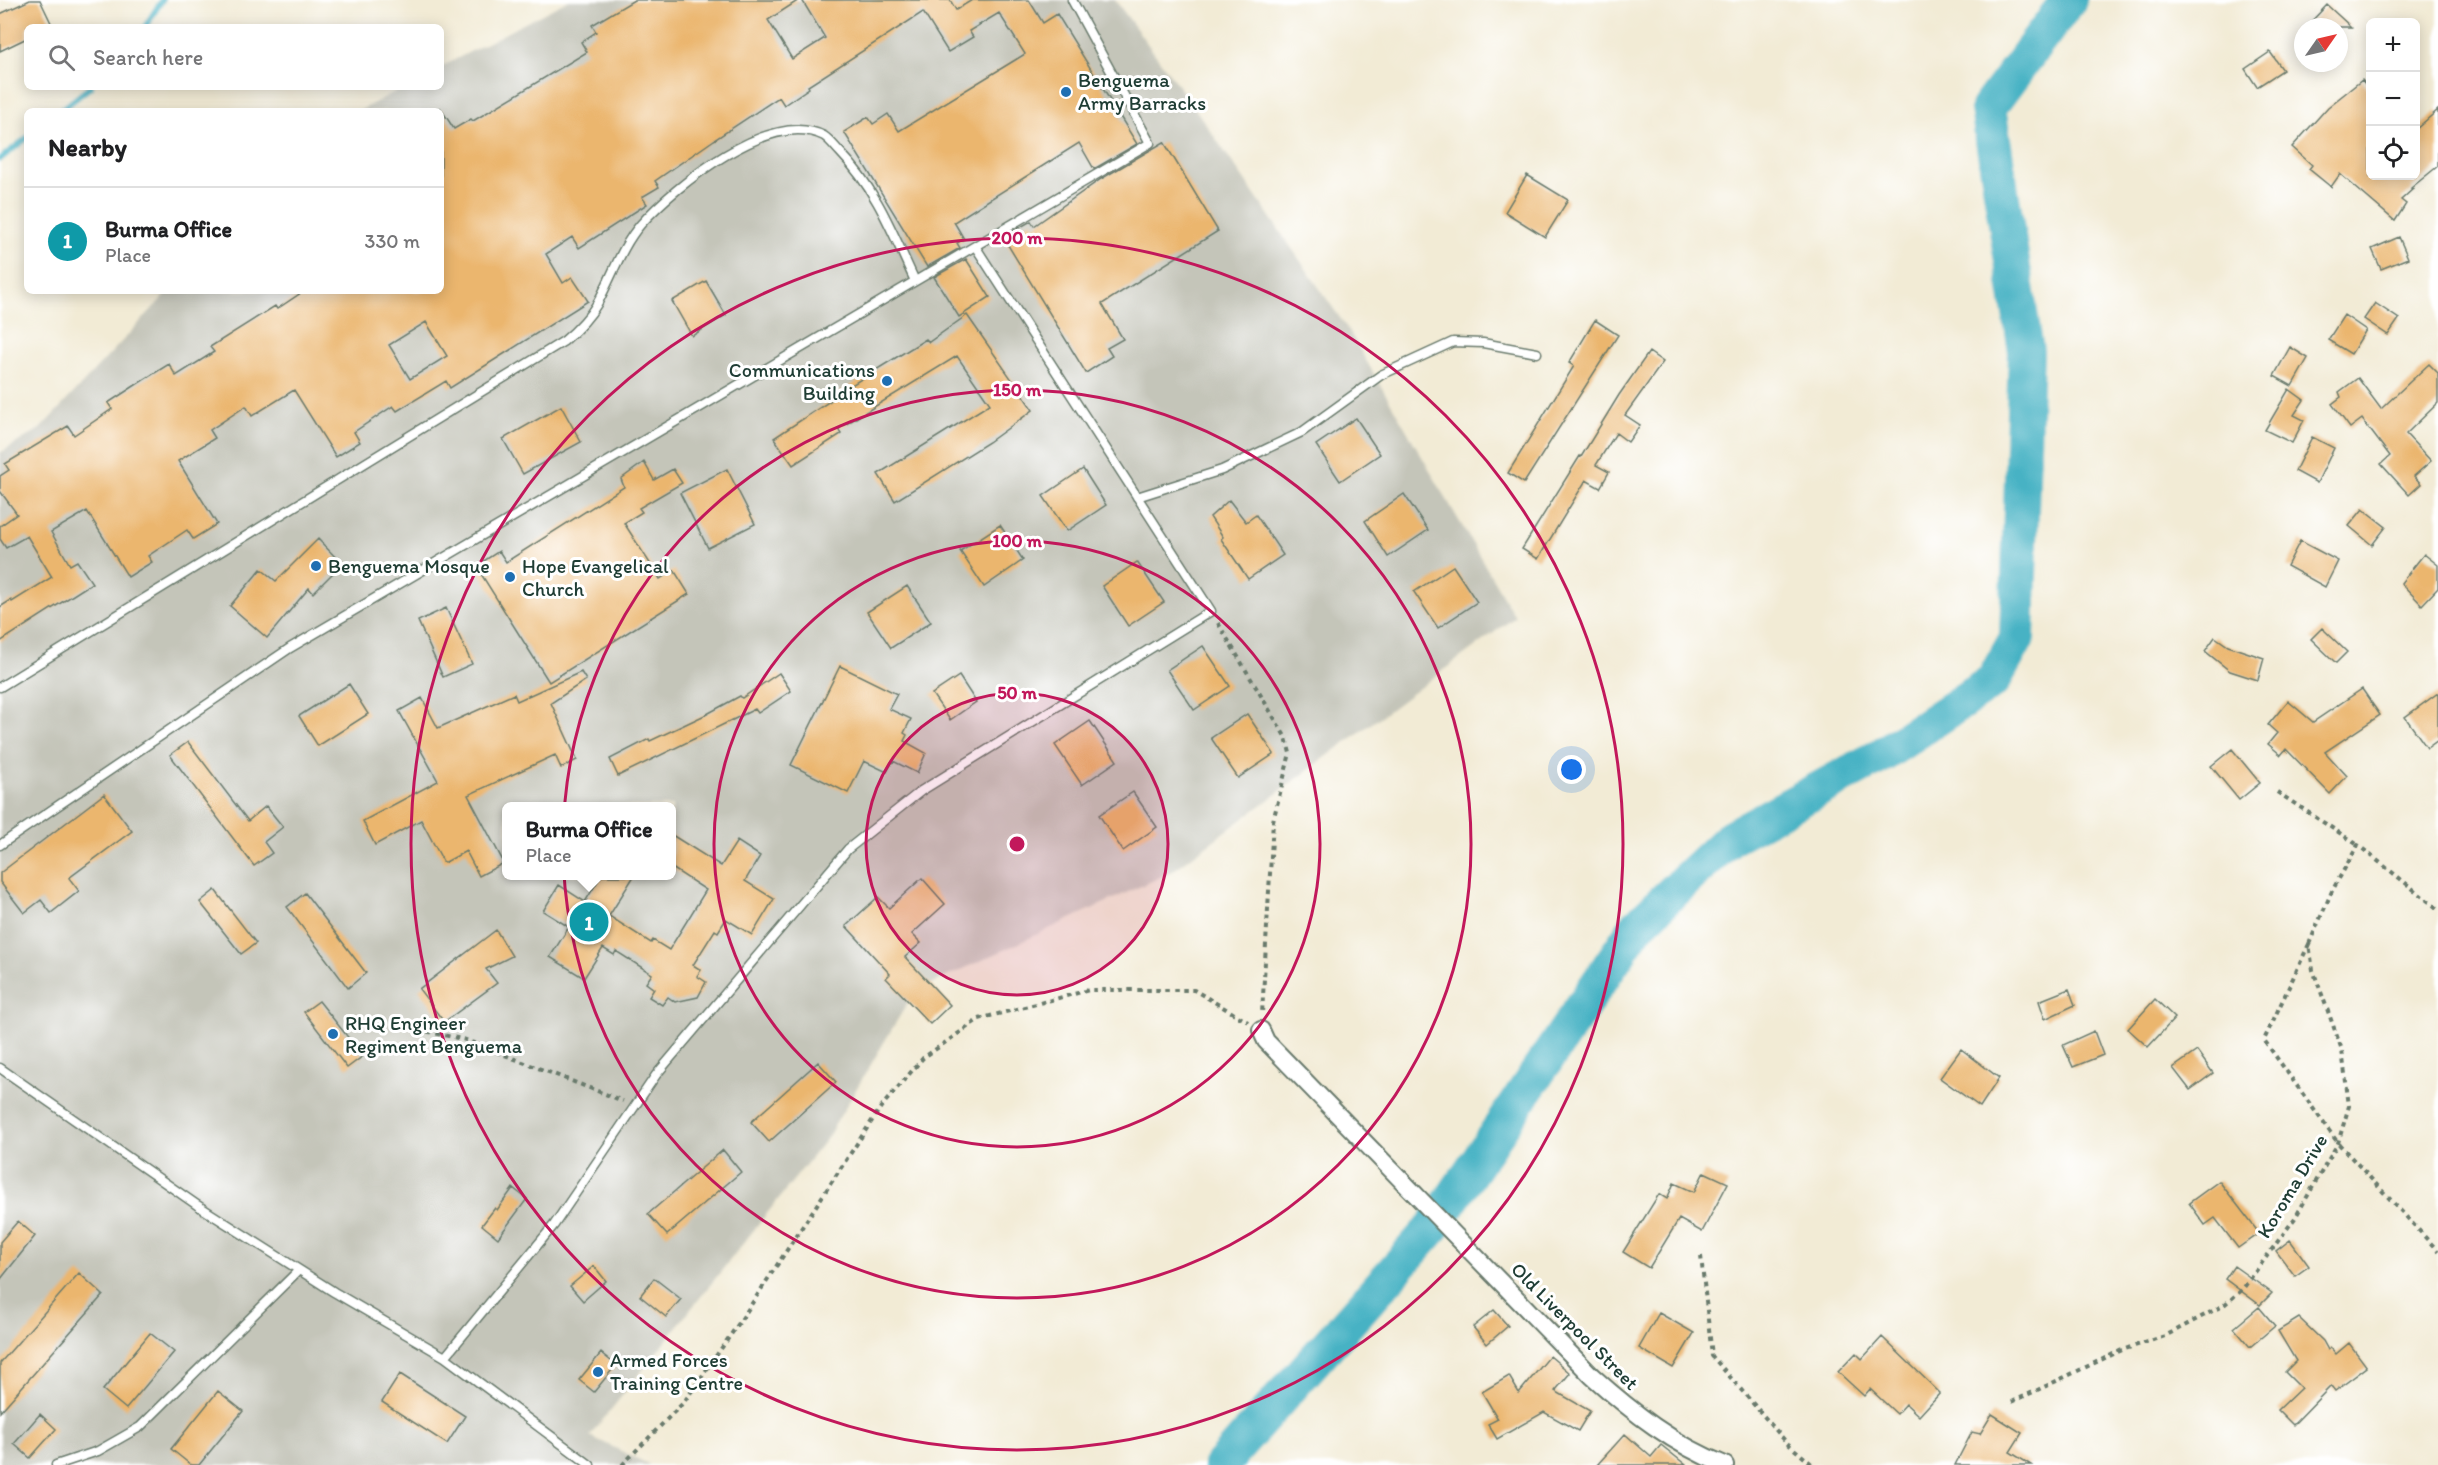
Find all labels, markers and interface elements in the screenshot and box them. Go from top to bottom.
north arrow [2294,18,2348,72]
map controls [2366,18,2420,180]
button: + [2366,18,2420,72]
search box [24,24,444,90]
icon: search [45,41,78,74]
text: Search here [93,44,203,71]
place label: Benguema Army Barracks [1078,68,1206,115]
button: − [2366,72,2420,126]
marker: Benguema Army Barracks [1059,85,1073,99]
button: locate [2366,126,2420,180]
text: Nearby [48,131,127,163]
text: Burma Office [105,216,232,243]
text: 200 m [992,227,1043,249]
text: 1 [63,229,72,253]
text: 330 m [365,229,420,253]
text: Place [105,243,151,267]
place label: Communications Building [729,358,876,405]
marker: Communications Building [880,374,894,388]
text: 150 m [993,379,1042,401]
text: 100 m [992,530,1043,552]
place label: Benguema Mosque [328,554,490,578]
place label: Hope Evangelical Church [522,554,669,601]
marker: Benguema Mosque [309,559,323,573]
marker: Hope Evangelical Church [503,570,517,584]
text: 50 m [997,682,1038,704]
your location [1557,755,1586,784]
popup [502,802,676,880]
text: Burma Office [525,816,653,843]
centre of rings [1007,834,1027,854]
text: Place [525,843,572,867]
pin: 1 [570,900,608,944]
place label: RHQ Engineer Regiment Benguema [345,1011,523,1058]
marker: RHQ Engineer Regiment Benguema [326,1027,340,1041]
street label: Koroma Drive [2252,1130,2332,1242]
street label: Old Liverpool Street [1506,1257,1644,1395]
place label: Armed Forces Training Centre [610,1348,743,1395]
marker: Armed Forces Training Centre [591,1365,605,1379]

